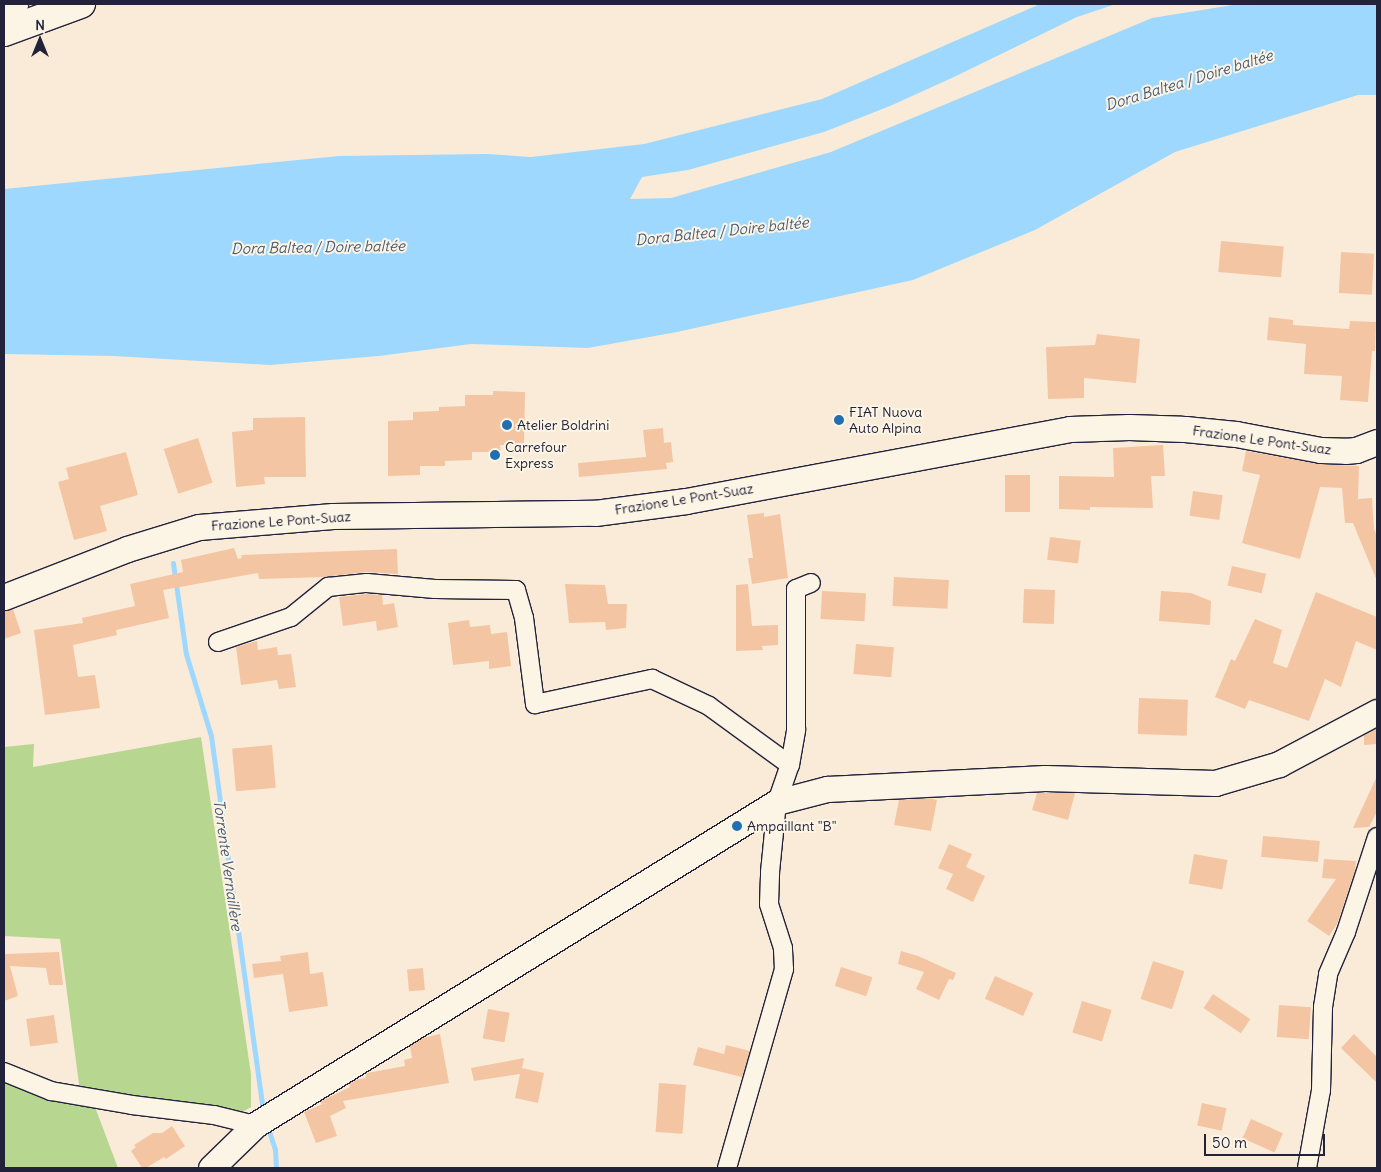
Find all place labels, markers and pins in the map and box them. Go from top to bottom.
place label: FIAT Nuova Auto Alpina [849,404,922,437]
marker: FIAT Nuova Auto Alpina [833,414,845,426]
place label: Atelier Boldrini [517,417,609,433]
marker: Atelier Boldrini [501,419,513,431]
place label: Carrefour Express [505,439,567,472]
marker: Carrefour Express [489,449,501,461]
place label: Ampaillant "B" [747,818,836,834]
marker: Ampaillant "B" [731,820,743,832]

